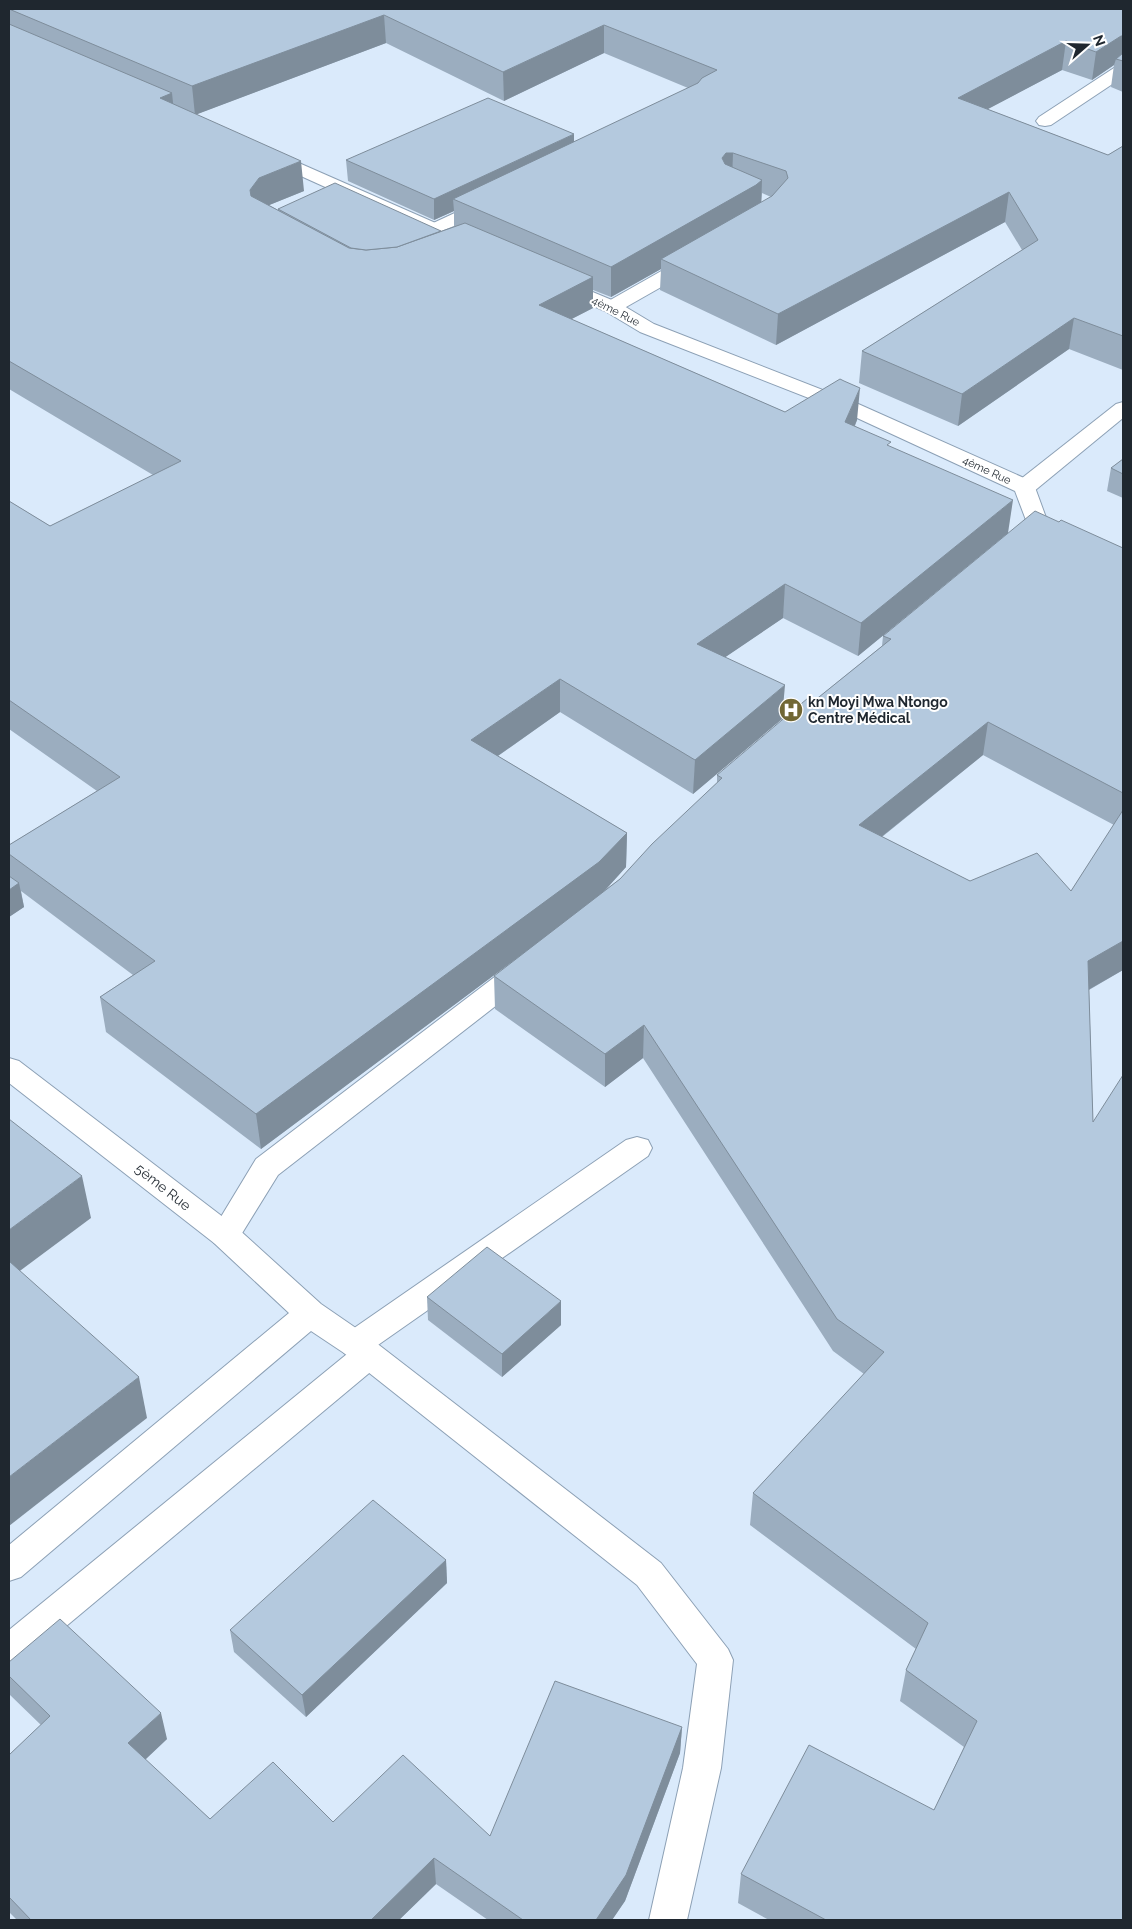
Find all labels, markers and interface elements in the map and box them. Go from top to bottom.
north arrow [1062,20,1112,70]
text: N [1090,33,1109,48]
street label: 4ème Rue [590,294,642,329]
street label: 4ème Rue [961,454,1014,488]
place label: kn Moyi Mwa Ntongo Centre Médical [808,694,948,726]
hospital icon: kn Moyi Mwa Ntongo Centre Médical [778,697,804,723]
street label: 5ème Rue [132,1160,194,1214]

